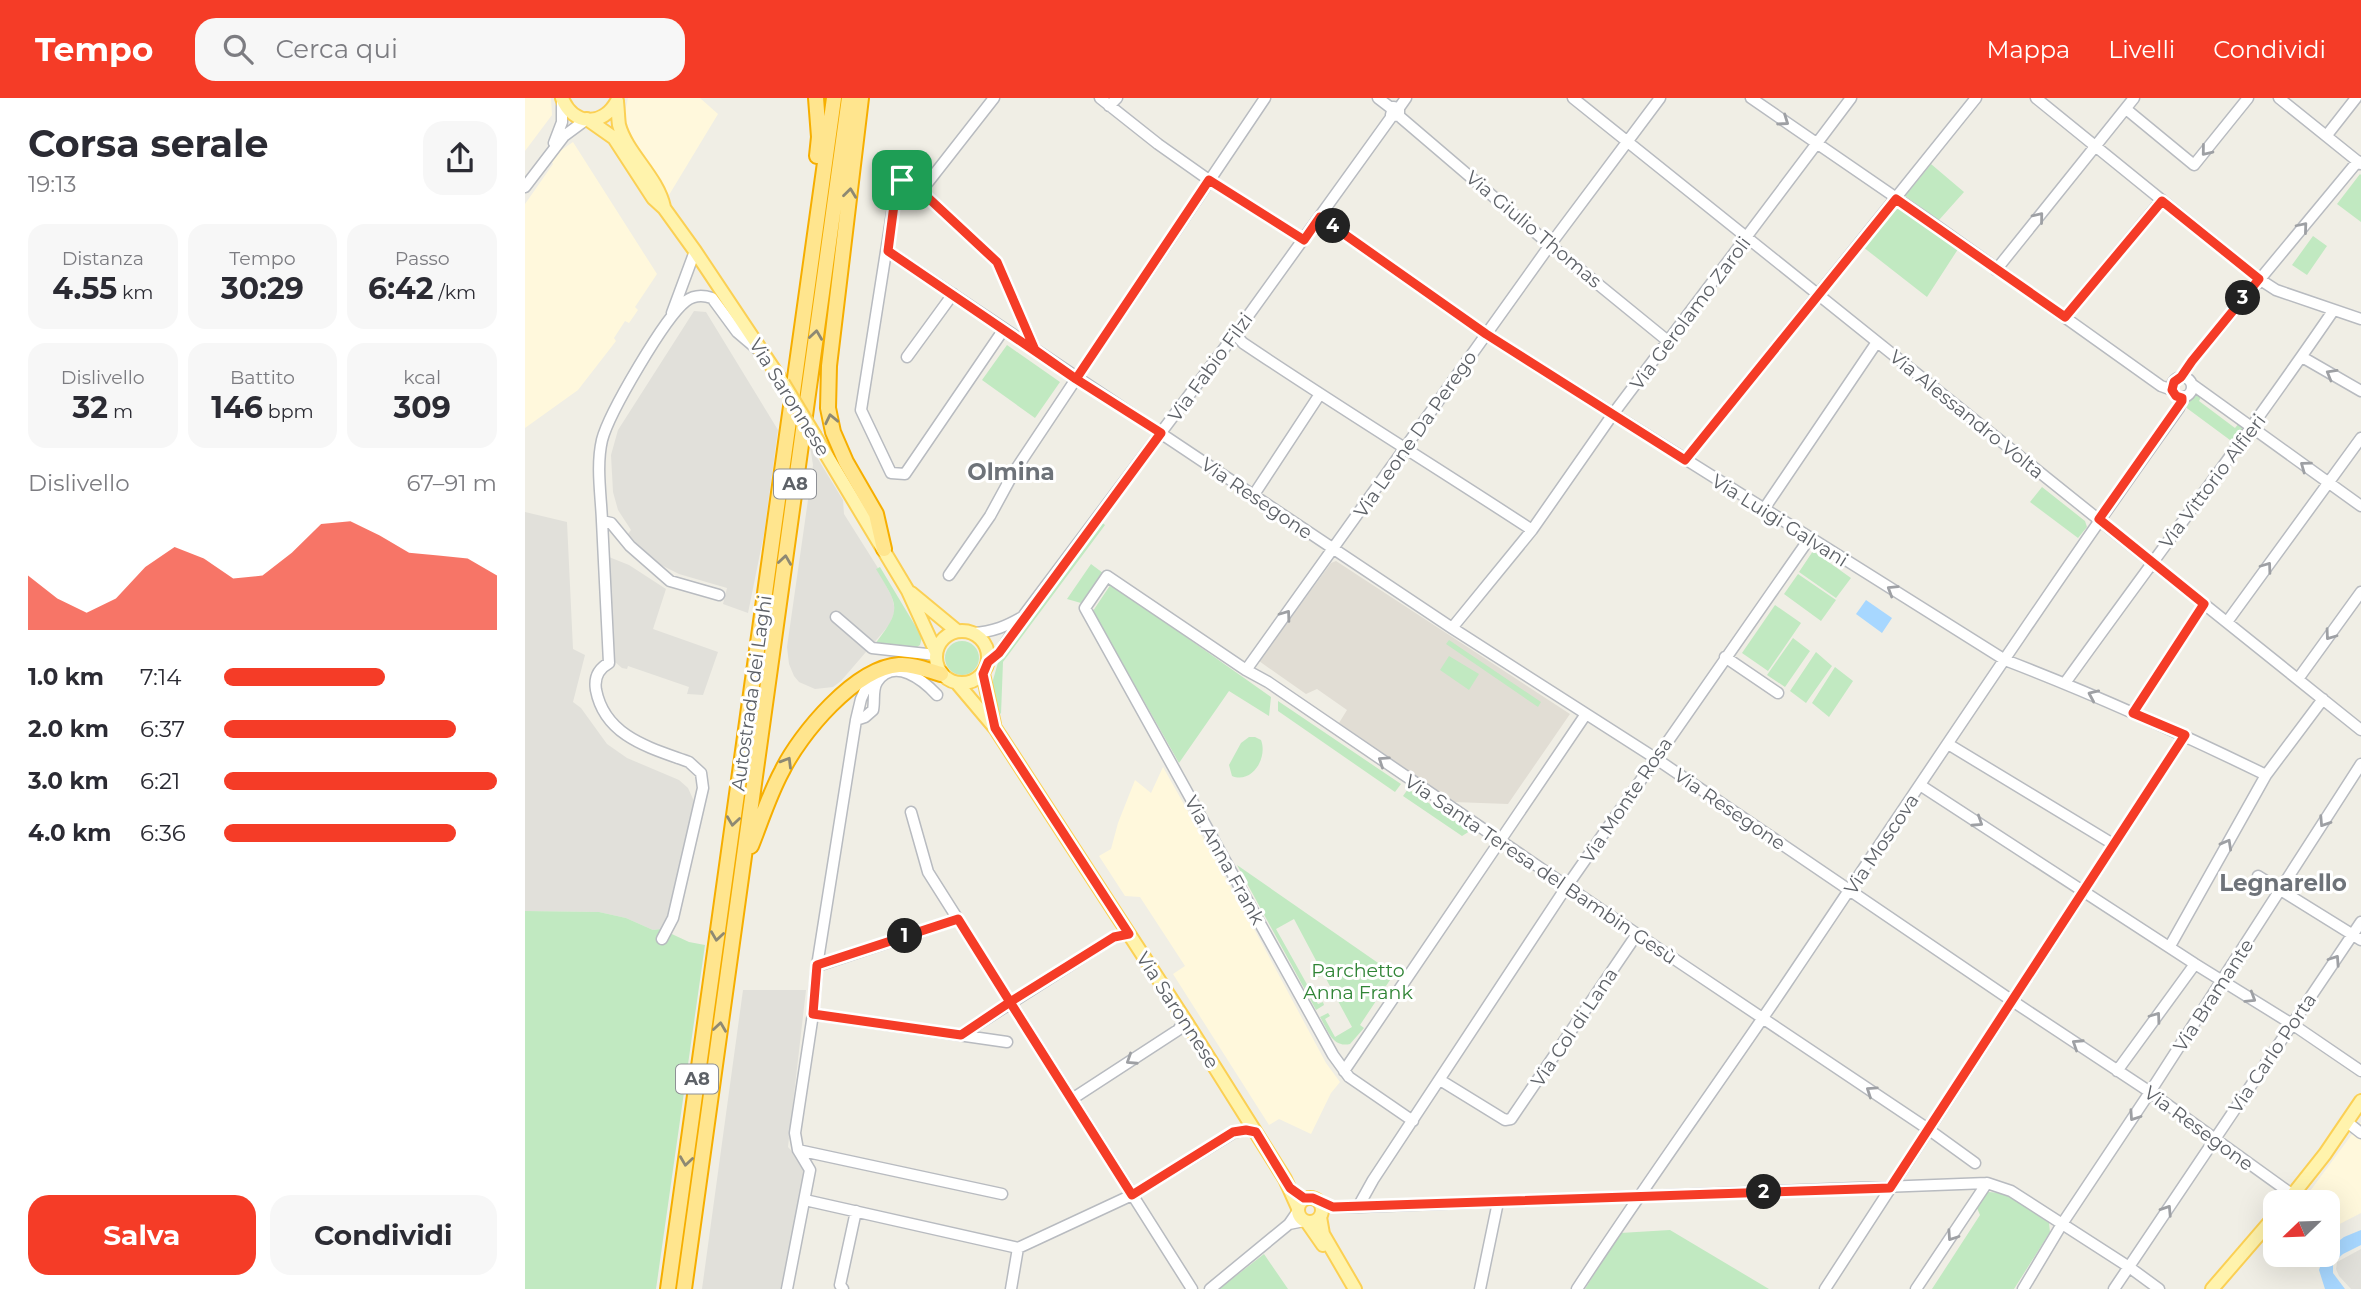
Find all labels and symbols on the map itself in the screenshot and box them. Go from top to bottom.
one-way arrow [1776,113,1789,125]
one-way arrow [2201,144,2214,156]
pin [872,150,932,210]
street label: Via Giulio Thomas [1461,166,1606,293]
one-way arrow [843,187,858,199]
pin: 4 [1315,208,1351,244]
one-way arrow [2031,212,2044,224]
one-way arrow [2295,222,2307,235]
street label: Via Gerolamo Zaroli [1625,232,1756,395]
pin: 3 [2225,280,2261,316]
street label: Via Fabio Filzi [1163,308,1258,426]
one-way arrow [808,329,823,340]
street label: Via Saronnese [744,334,835,460]
street label: Via Alessandro Volta [1885,345,2048,484]
street label: Via Leone Da Perego [1349,346,1482,522]
one-way arrow [2326,369,2339,382]
street label: Via Vittorio Alfieri [2154,409,2270,553]
one-way arrow [824,413,839,425]
street label: Via Resegone [1197,453,1317,544]
district label: Olmina [967,458,1055,486]
one-way arrow [2301,462,2313,475]
street label: Via Luigi Galvani [1707,469,1852,572]
road number: A8 [774,470,816,498]
one-way arrow [777,554,792,566]
one-way arrow [2259,562,2271,575]
one-way arrow [1887,586,1900,599]
street label: Autostrada dei Laghi [726,594,777,792]
one-way arrow [1278,610,1291,623]
one-way arrow [2325,627,2338,640]
one-way arrow [2088,689,2100,703]
street label: Via Monte Rosa [1576,733,1677,868]
one-way arrow [779,757,792,770]
one-way arrow [1378,757,1391,769]
street label: Via Resegone [1670,764,1790,855]
street label: Via Santa Teresa del Bambin Gesù [1400,769,1681,969]
street label: Via Moscova [1839,789,1924,899]
street label: Via Anna Frank [1180,792,1270,929]
one-way arrow [1970,813,1983,826]
one-way arrow [2320,814,2333,827]
one-way arrow [726,815,741,827]
one-way arrow [2219,839,2232,851]
district label: Legnarello [2219,869,2347,897]
pin: 1 [887,918,923,954]
one-way arrow [710,930,725,942]
street label: Via Bramante [2168,935,2258,1056]
street label: Via Saronnese [1131,948,1224,1073]
one-way arrow [2327,955,2340,968]
park label: Parchetto Anna Frank [1303,959,1413,1004]
street label: Via Col di Lana [1526,963,1623,1091]
street label: Via Carlo Porta [2224,989,2321,1118]
one-way arrow [2244,989,2257,1002]
one-way arrow [2148,1012,2160,1025]
one-way arrow [713,1021,728,1033]
one-way arrow [2071,1039,2084,1052]
one-way arrow [1126,1052,1139,1065]
road number: A8 [676,1064,718,1094]
street label: Via Resegone [2140,1081,2258,1176]
one-way arrow [1866,1087,1879,1099]
one-way arrow [2130,1108,2143,1121]
one-way arrow [679,1155,694,1167]
pin: 2 [1747,1174,1781,1210]
north arrow [2263,1190,2340,1267]
one-way arrow [2158,1205,2171,1218]
one-way arrow [1947,1228,1960,1241]

